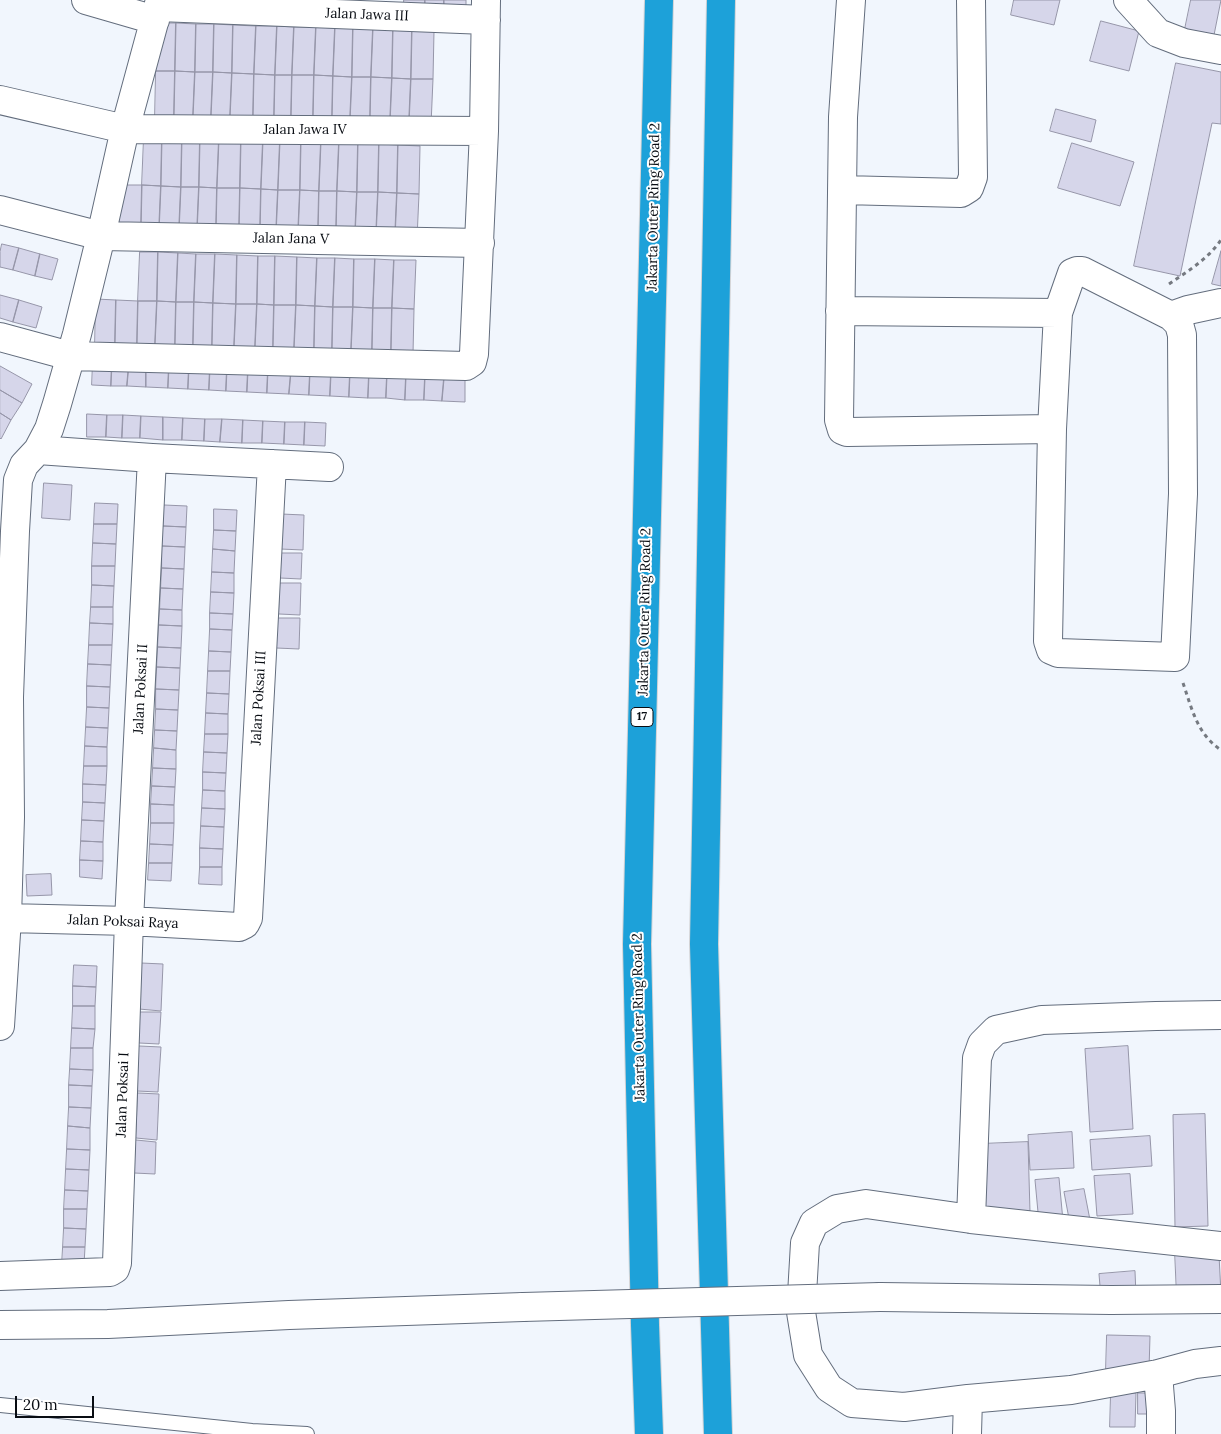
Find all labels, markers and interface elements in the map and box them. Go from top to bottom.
street label: Jalan Jawa III [325,5,409,25]
street label: Jalan Jawa IV [263,122,347,138]
street label: Jakarta Outer Ring Road 2 [644,123,664,291]
street label: Jalan Jana V [253,230,329,248]
street label: Jakarta Outer Ring Road 2 [635,528,655,696]
street label: Jalan Poksai II [130,644,152,734]
street label: Jalan Poksai III [248,650,270,746]
road number: 17 [631,708,653,726]
street label: Jalan Poksai Raya [67,912,179,932]
street label: Jakarta Outer Ring Road 2 [629,933,649,1101]
street label: Jalan Poksai I [113,1052,133,1138]
scale bar [18,1386,96,1418]
text: 20 m [23,1395,58,1414]

